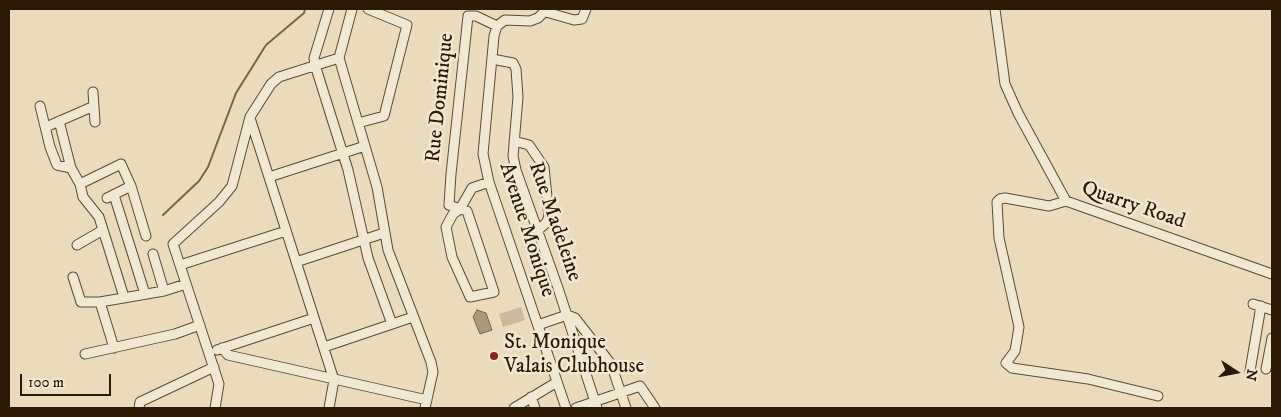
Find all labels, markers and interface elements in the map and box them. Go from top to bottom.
street label: Rue Dominique [422,32,460,164]
street label: Rue Madeleine [522,159,586,285]
street label: Avenue Monique [492,160,560,300]
street label: Quarry Road [1078,176,1188,236]
place label: St. Monique Valais Clubhouse [504,331,644,381]
north arrow [1211,347,1261,397]
marker: St. Monique Valais Clubhouse [488,350,500,362]
scale bar [22,364,114,396]
text: N [1241,368,1261,382]
text: 100 m [28,373,64,392]

